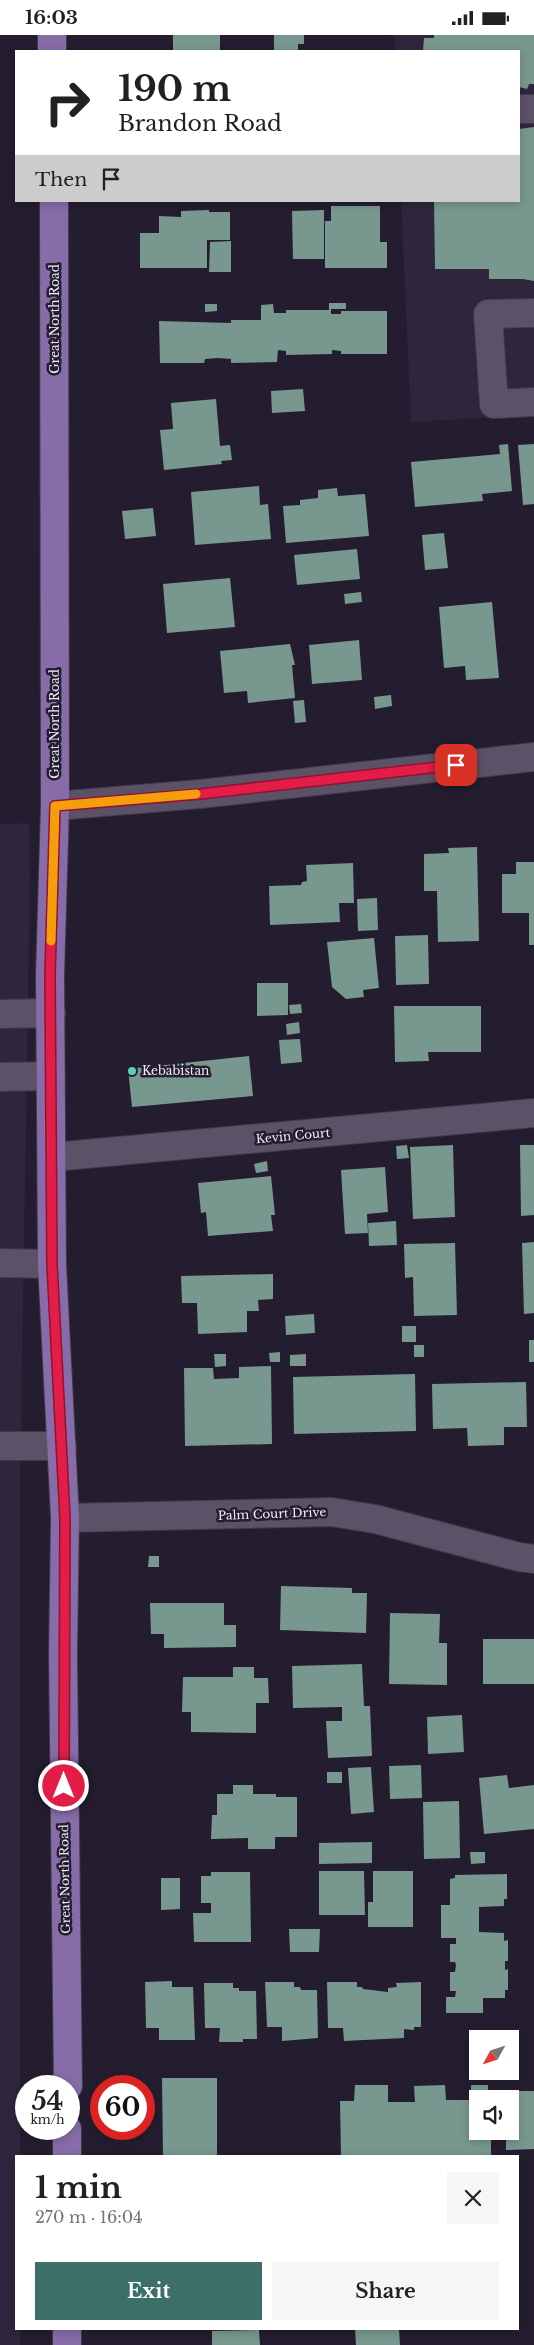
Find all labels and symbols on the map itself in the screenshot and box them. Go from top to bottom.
street label: Great North Road [47,264,62,374]
street label: Great North Road [47,669,62,779]
pin [435,744,477,786]
place label: Kebabistan [142,1063,209,1078]
marker: Kebabistan [126,1065,138,1077]
street label: Kevin Court [255,1125,331,1146]
street label: Palm Court Drive [218,1504,327,1523]
position arrow [37,1759,89,1811]
street label: Great North Road [56,1824,73,1934]
north arrow [469,2030,519,2080]
speed limit sign: 60 [90,2075,155,2140]

